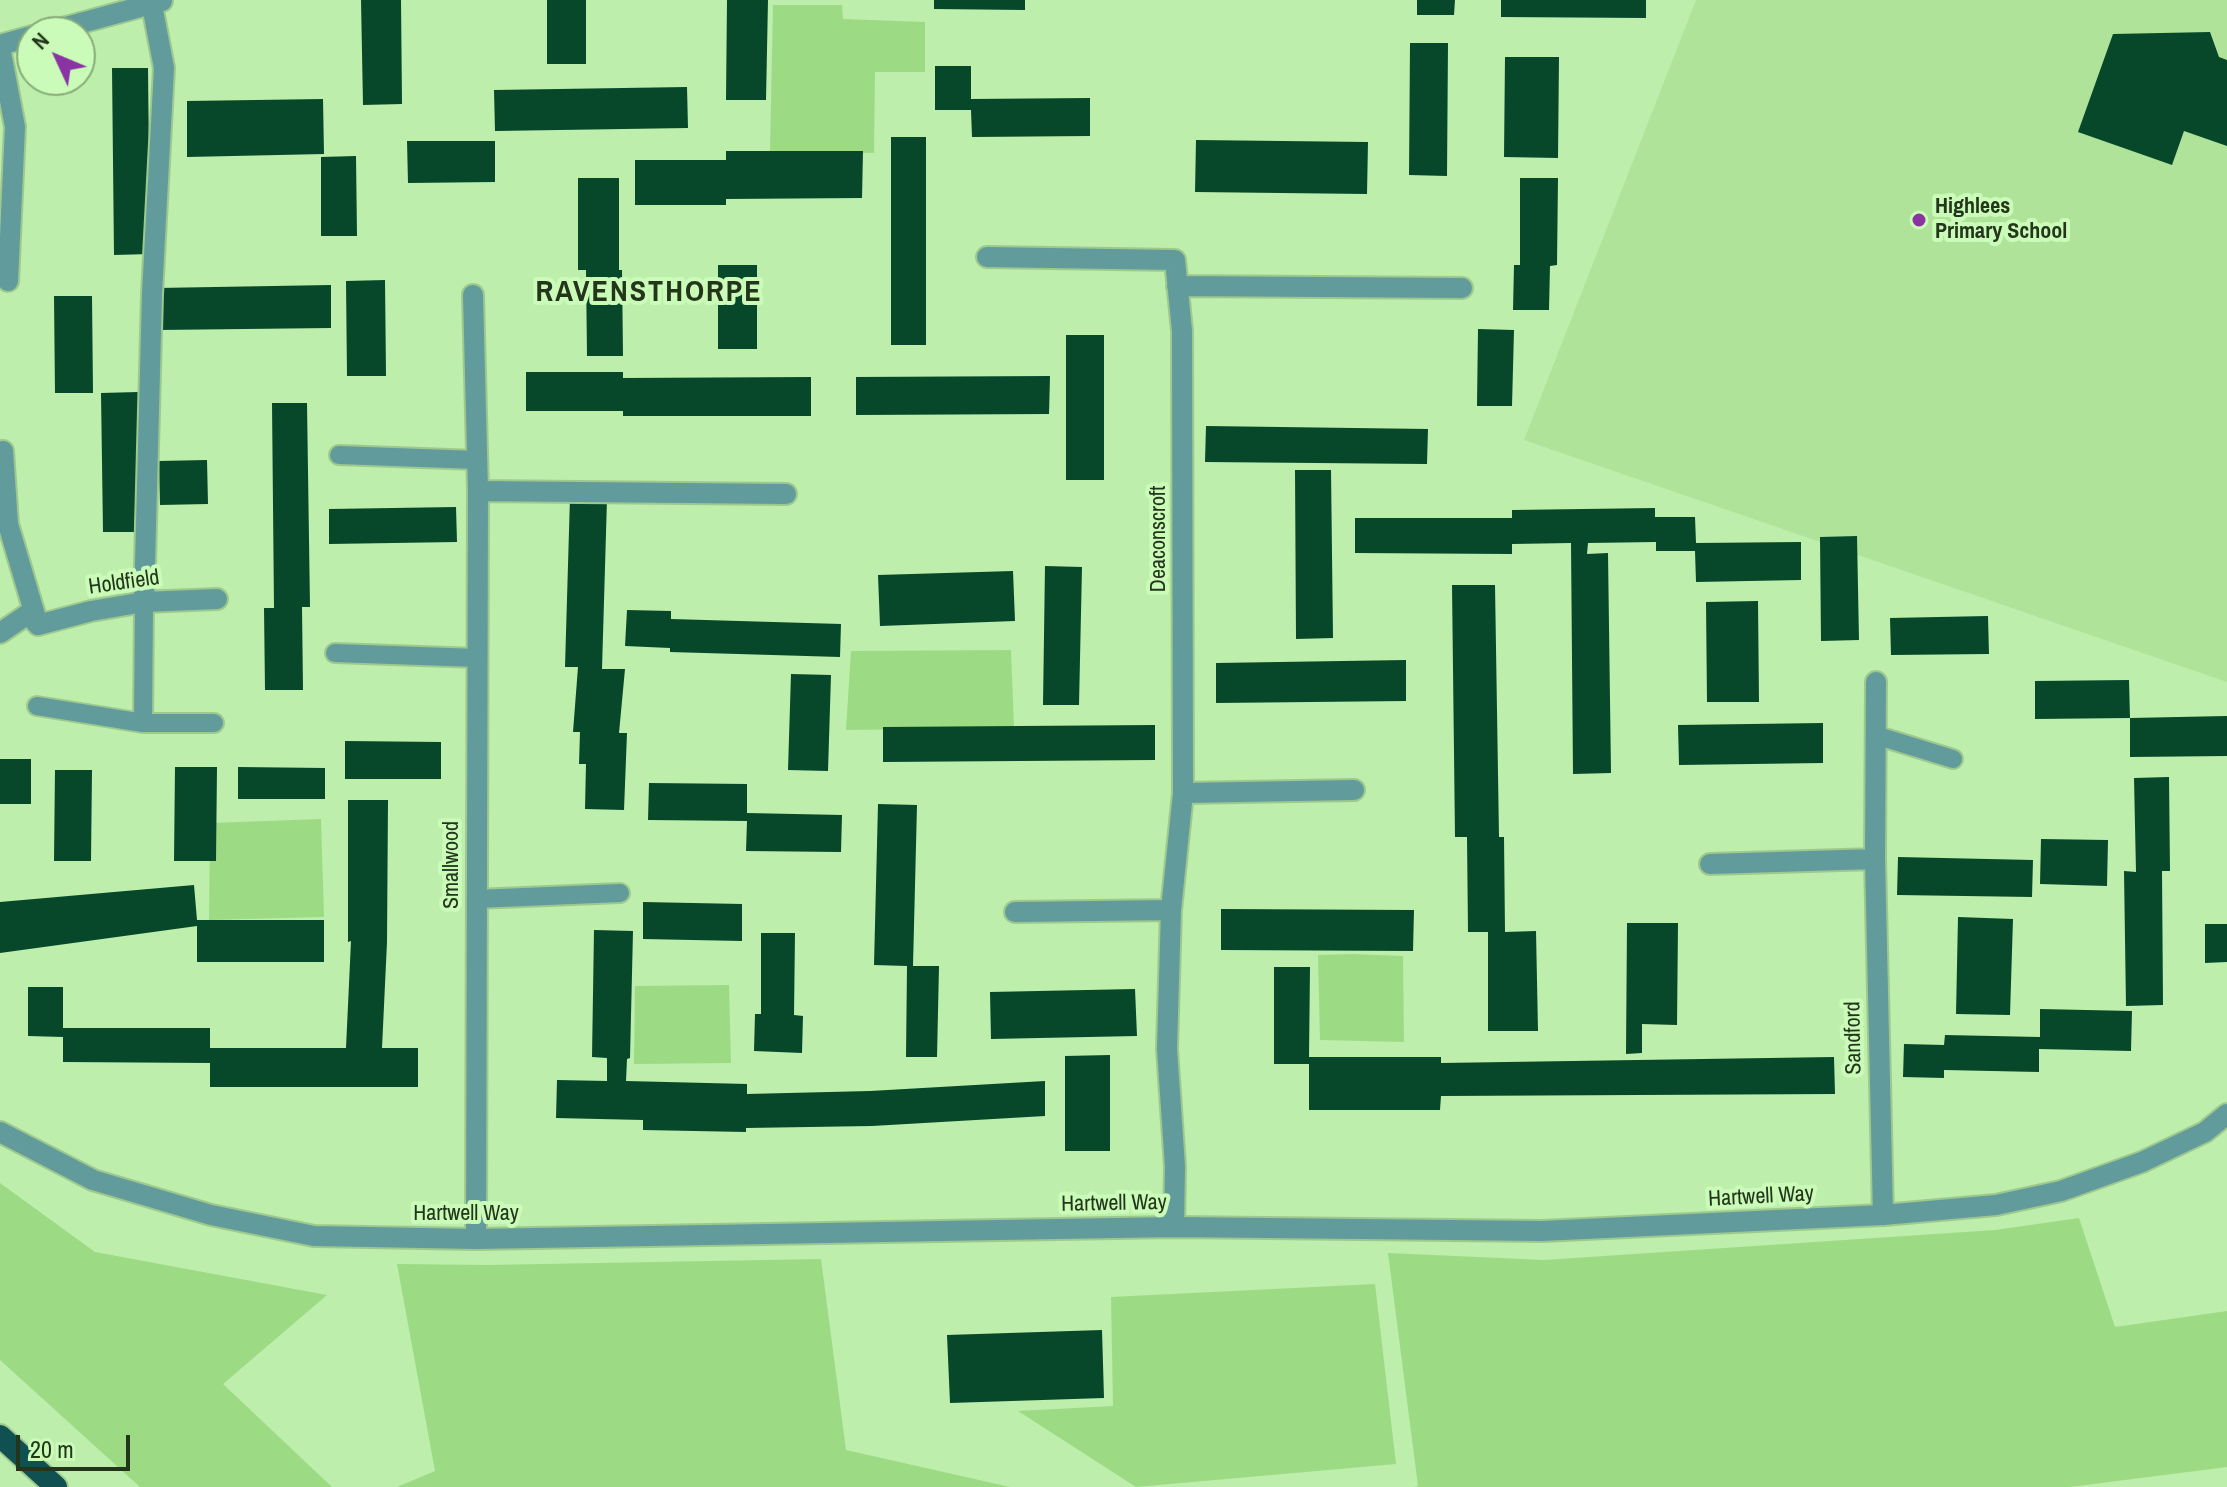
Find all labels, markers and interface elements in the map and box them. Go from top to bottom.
north arrow [16,16,96,96]
text: N [25,26,55,56]
place label: Highlees Primary School [1935,194,2067,246]
marker: Highlees Primary School [1910,211,1928,229]
district label: RAVENSTHORPE [535,275,763,311]
street label: Deaconscroft [1146,486,1172,592]
street label: Holdfield [87,565,161,601]
street label: Smallwood [439,821,465,909]
street label: Sandford [1840,1001,1868,1075]
street label: Hartwell Way [1708,1181,1814,1213]
street label: Hartwell Way [1061,1190,1167,1218]
street label: Hartwell Way [413,1201,519,1227]
scale bar [20,1419,134,1469]
text: 20 m [30,1433,74,1465]

